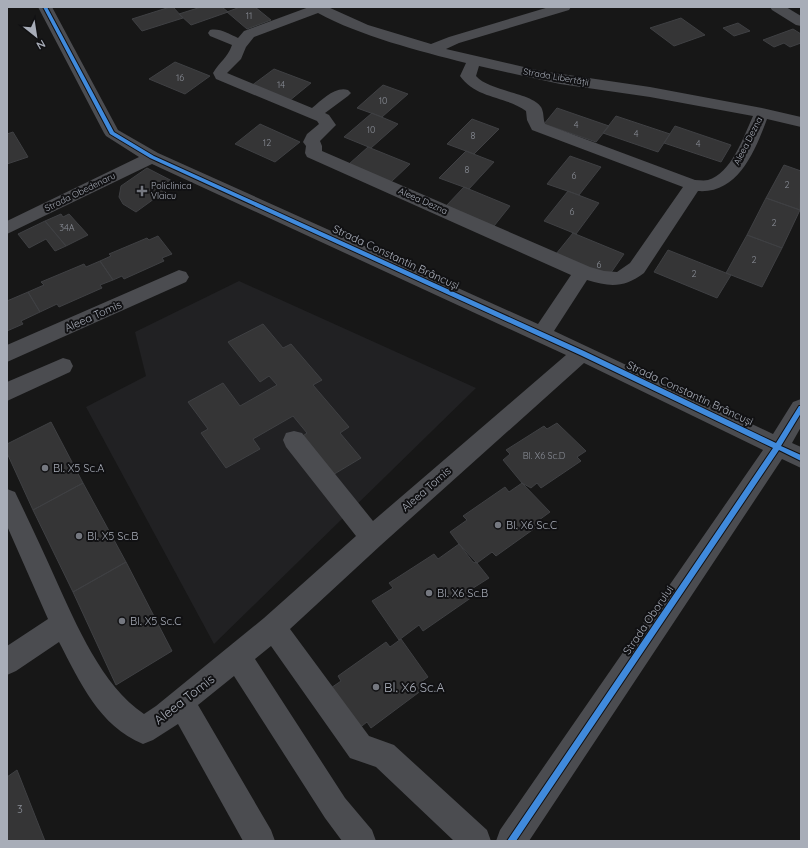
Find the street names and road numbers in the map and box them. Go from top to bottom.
street label: Strada Libertății [522,65,590,88]
street label: Aleea Dezna [731,115,764,167]
street label: Strada Obedenaru [43,170,117,213]
street label: Aleea Dezna [397,185,449,216]
street label: Strada Constantin Brâncuși [330,221,462,293]
street label: Aleea Tomis [62,297,124,335]
street label: Strada Constantin Brâncuși [624,357,756,429]
street label: Aleea Tomis [398,464,454,514]
street label: Strada Oborului [620,583,676,657]
street label: Aleea Tomis [151,670,217,728]

